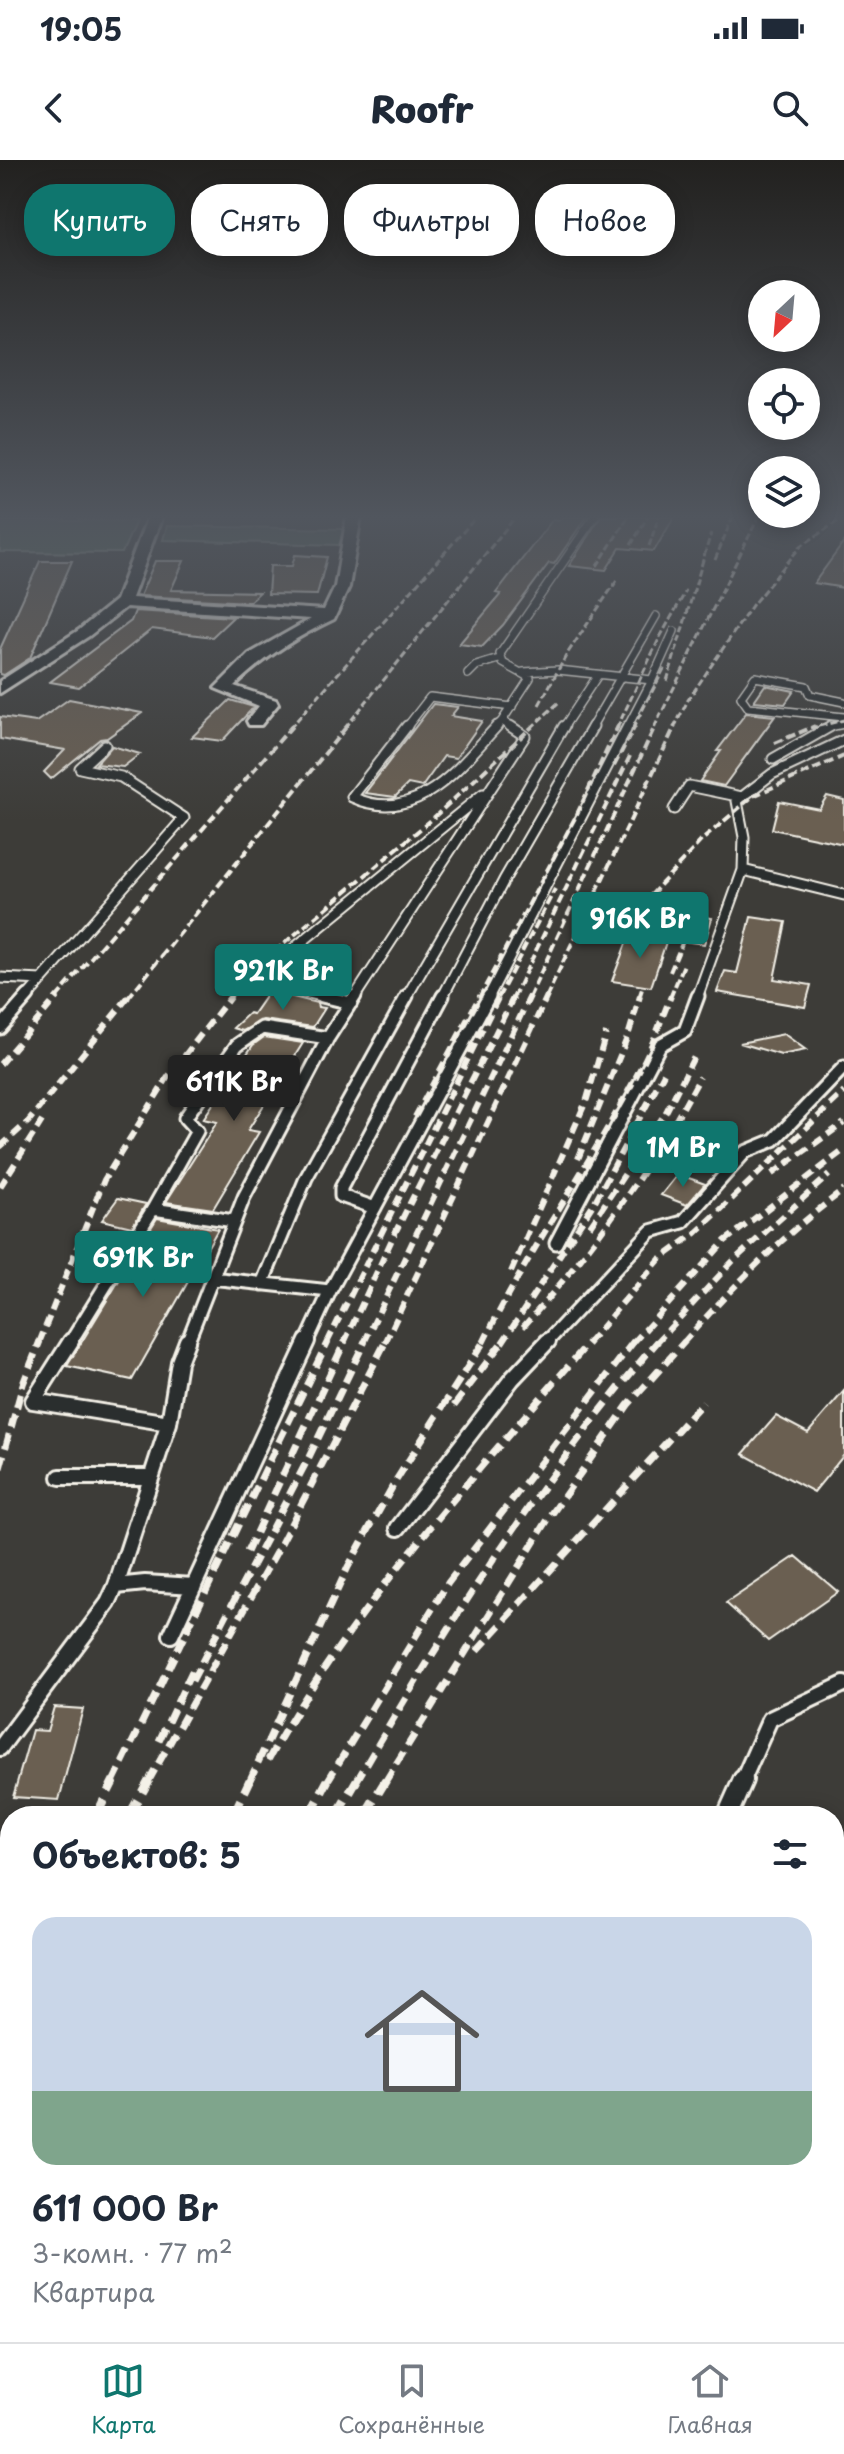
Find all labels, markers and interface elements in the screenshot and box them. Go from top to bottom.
text: 19:05 [40,6,122,51]
text: Roofr [370,81,474,135]
icon: back [32,86,76,130]
icon: search [768,86,812,130]
chip: Купить [24,184,175,256]
chip: Снять [191,184,328,256]
chip: Фильтры [344,184,519,256]
chip: Новое [535,184,675,256]
north arrow [748,280,820,352]
map controls [748,280,820,528]
button: locate [748,368,820,440]
button: layers [748,456,820,528]
pin: 916K Br [566,892,714,960]
text: 916K Br [590,898,690,937]
pin: 921K Br [209,944,357,1012]
text: 921K Br [233,950,333,989]
pin: 611K Br [160,1055,308,1123]
text: 611K Br [186,1061,282,1100]
pin: 1M Br [627,1121,739,1189]
text: 1M Br [646,1127,720,1166]
pin: 691K Br [69,1231,217,1299]
text: 691K Br [93,1237,193,1276]
text: Объектов: 5 [32,1828,241,1880]
icon: filters [768,1832,812,1876]
icon: home [350,1969,494,2113]
text: 611 000 Br [32,2181,218,2233]
text: 3-комн. · 77 m² [32,2233,233,2272]
text: Квартира [32,2272,155,2311]
tab: Карта [91,2359,156,2440]
tab: Сохранённые [338,2359,485,2440]
tab: Главная [668,2359,753,2440]

